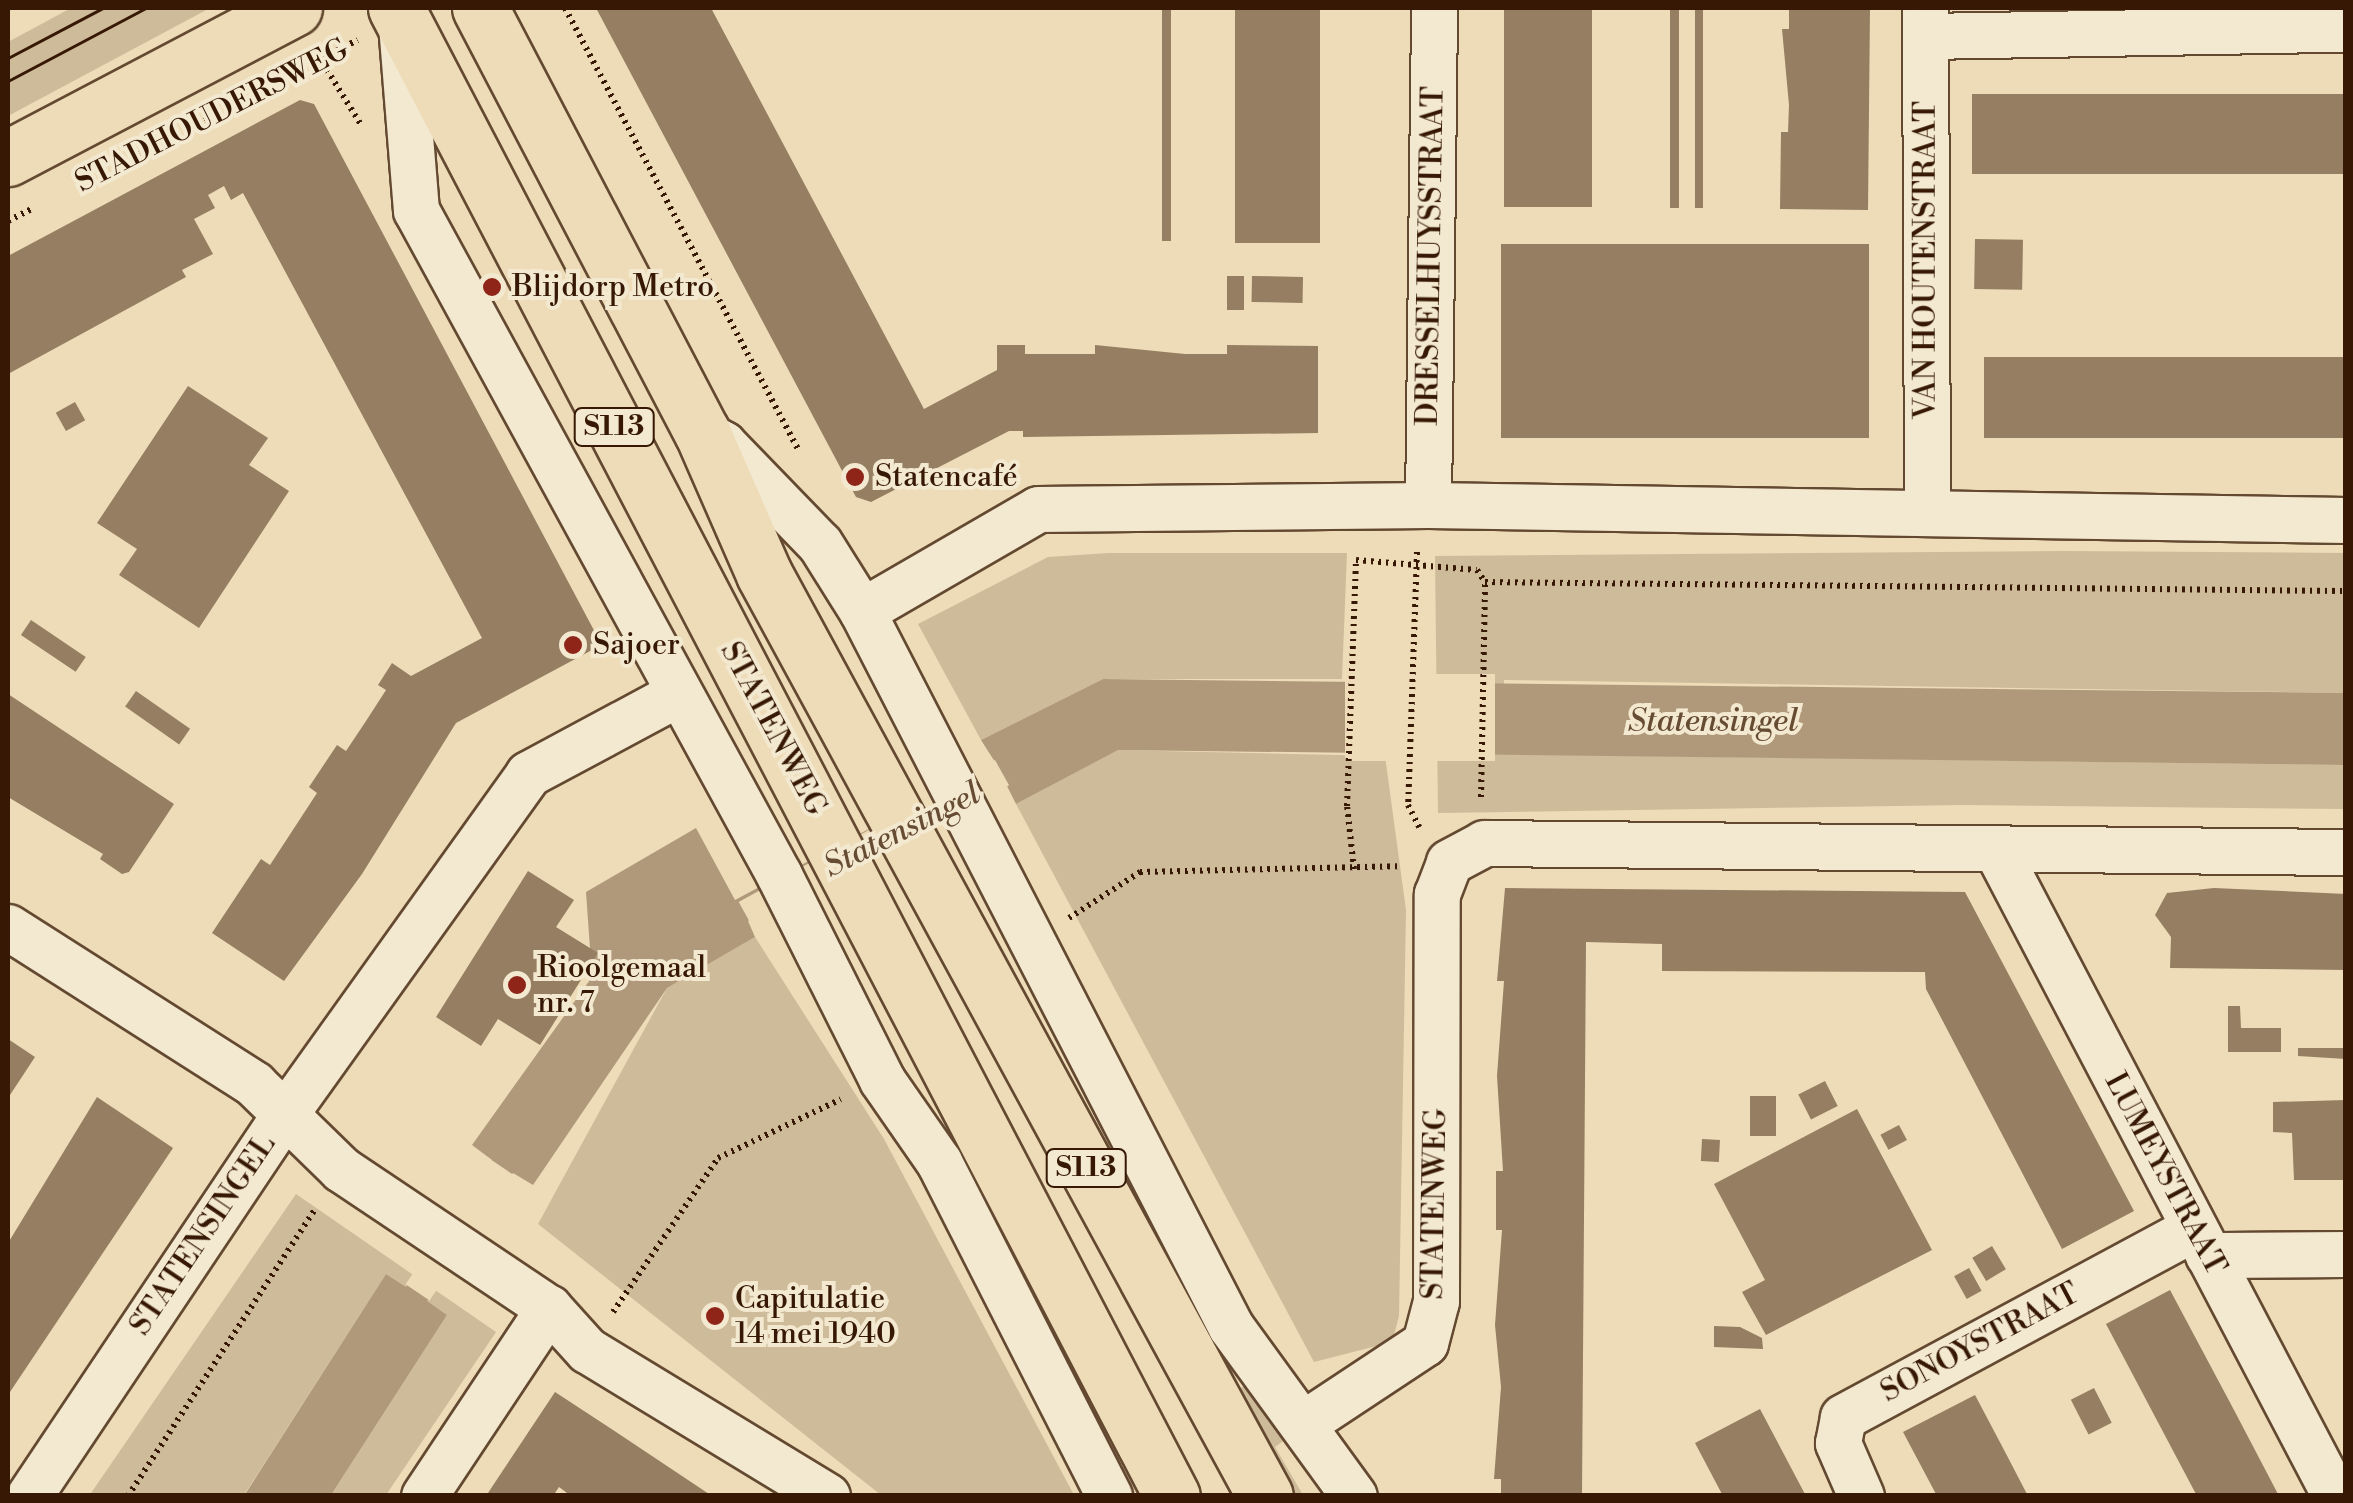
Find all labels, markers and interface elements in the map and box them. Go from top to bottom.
street label: STADHOUDERSWEG [69,31,355,201]
street label: DRESSELHUYSSTRAAT [1410,86,1452,426]
street label: VAN HOUTENSTRAAT [1908,101,1944,419]
place label: Blijdorp Metro [512,269,714,305]
marker: Blijdorp Metro [481,276,503,298]
road number: S113 [572,404,656,450]
place label: Statencafé [875,459,1018,495]
marker: Statencafé [844,466,866,488]
place label: Sajoer [593,627,680,663]
marker: Sajoer [562,634,584,656]
street label: STATENWEG [712,636,834,822]
water label: Statensingel [1628,702,1798,740]
water label: Statensingel [817,774,987,886]
place label: Rioolgemaal nr. 7 [537,950,706,1020]
marker: Rioolgemaal nr. 7 [506,974,528,996]
street label: LUMEYSTRAAT [2097,1067,2233,1281]
street label: STATENWEG [1415,1108,1455,1300]
street label: STATENSINGEL [123,1128,283,1342]
road number: S113 [1044,1145,1128,1191]
street label: SONOYSTRAAT [1875,1276,2085,1410]
place label: Capitulatie 14 mei 1940 [735,1281,896,1352]
marker: Capitulatie 14 mei 1940 [704,1305,726,1327]

